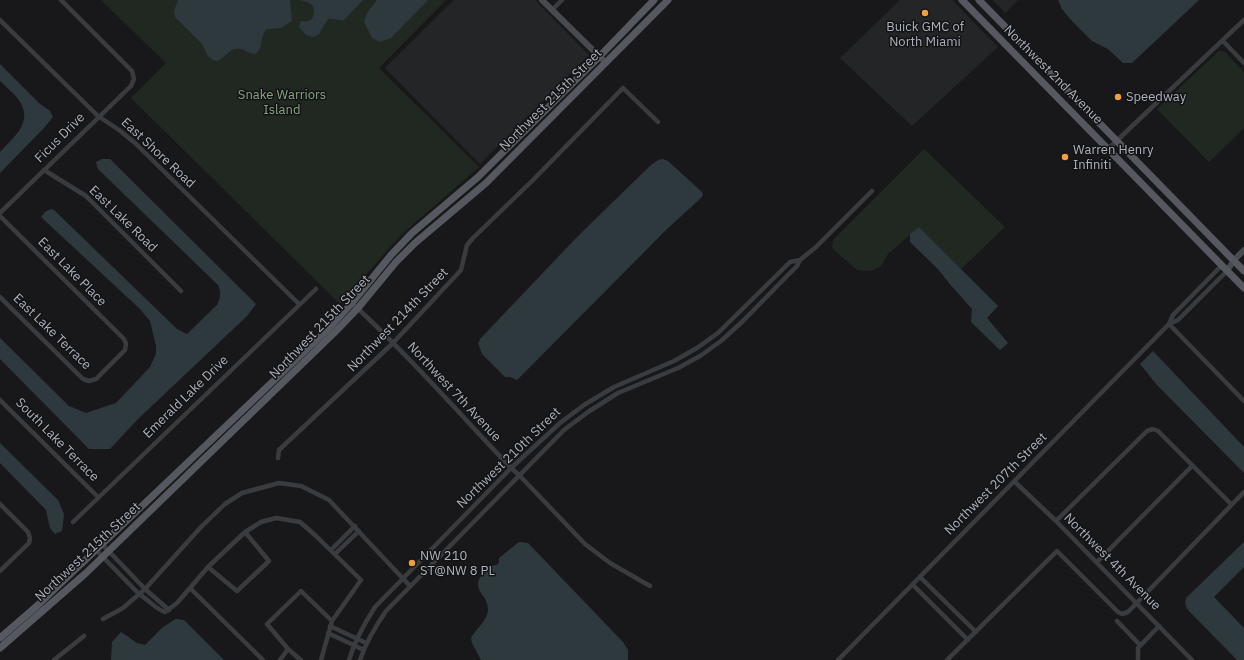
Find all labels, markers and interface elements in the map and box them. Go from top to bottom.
marker: Buick GMC of North Miami [920,8,930,18]
place label: Buick GMC of North Miami [886,19,964,50]
street label: Northwest 2nd Avenue [1000,22,1106,128]
street label: Northwest 215th Street [497,46,605,154]
park label: Snake Warriors Island [238,87,326,118]
place label: Speedway [1126,89,1186,105]
marker: Speedway [1113,92,1123,102]
street label: Ficus Drive [32,110,88,166]
street label: East Shore Road [118,115,198,191]
place label: Warren Henry Infiniti [1073,142,1154,173]
marker: Warren Henry Infiniti [1060,152,1070,162]
street label: East Lake Road [86,183,160,255]
street label: East Lake Place [34,234,110,310]
street label: Northwest 214th Street [344,265,452,375]
street label: Northwest 215th Street [266,272,374,382]
street label: East Lake Terrace [10,291,94,373]
street label: Northwest 7th Avenue [404,339,504,445]
street label: Emerald Lake Drive [140,352,232,442]
street label: South Lake Terrace [12,395,102,485]
street label: Northwest 210th Street [454,404,564,512]
street label: Northwest 207th Street [942,430,1050,538]
street label: Northwest 215th Street [32,499,144,605]
street label: Northwest 4th Avenue [1060,510,1164,614]
place label: NW 210 ST@NW 8 PL [420,548,495,579]
marker: NW 210 ST@NW 8 PL [407,558,417,568]

